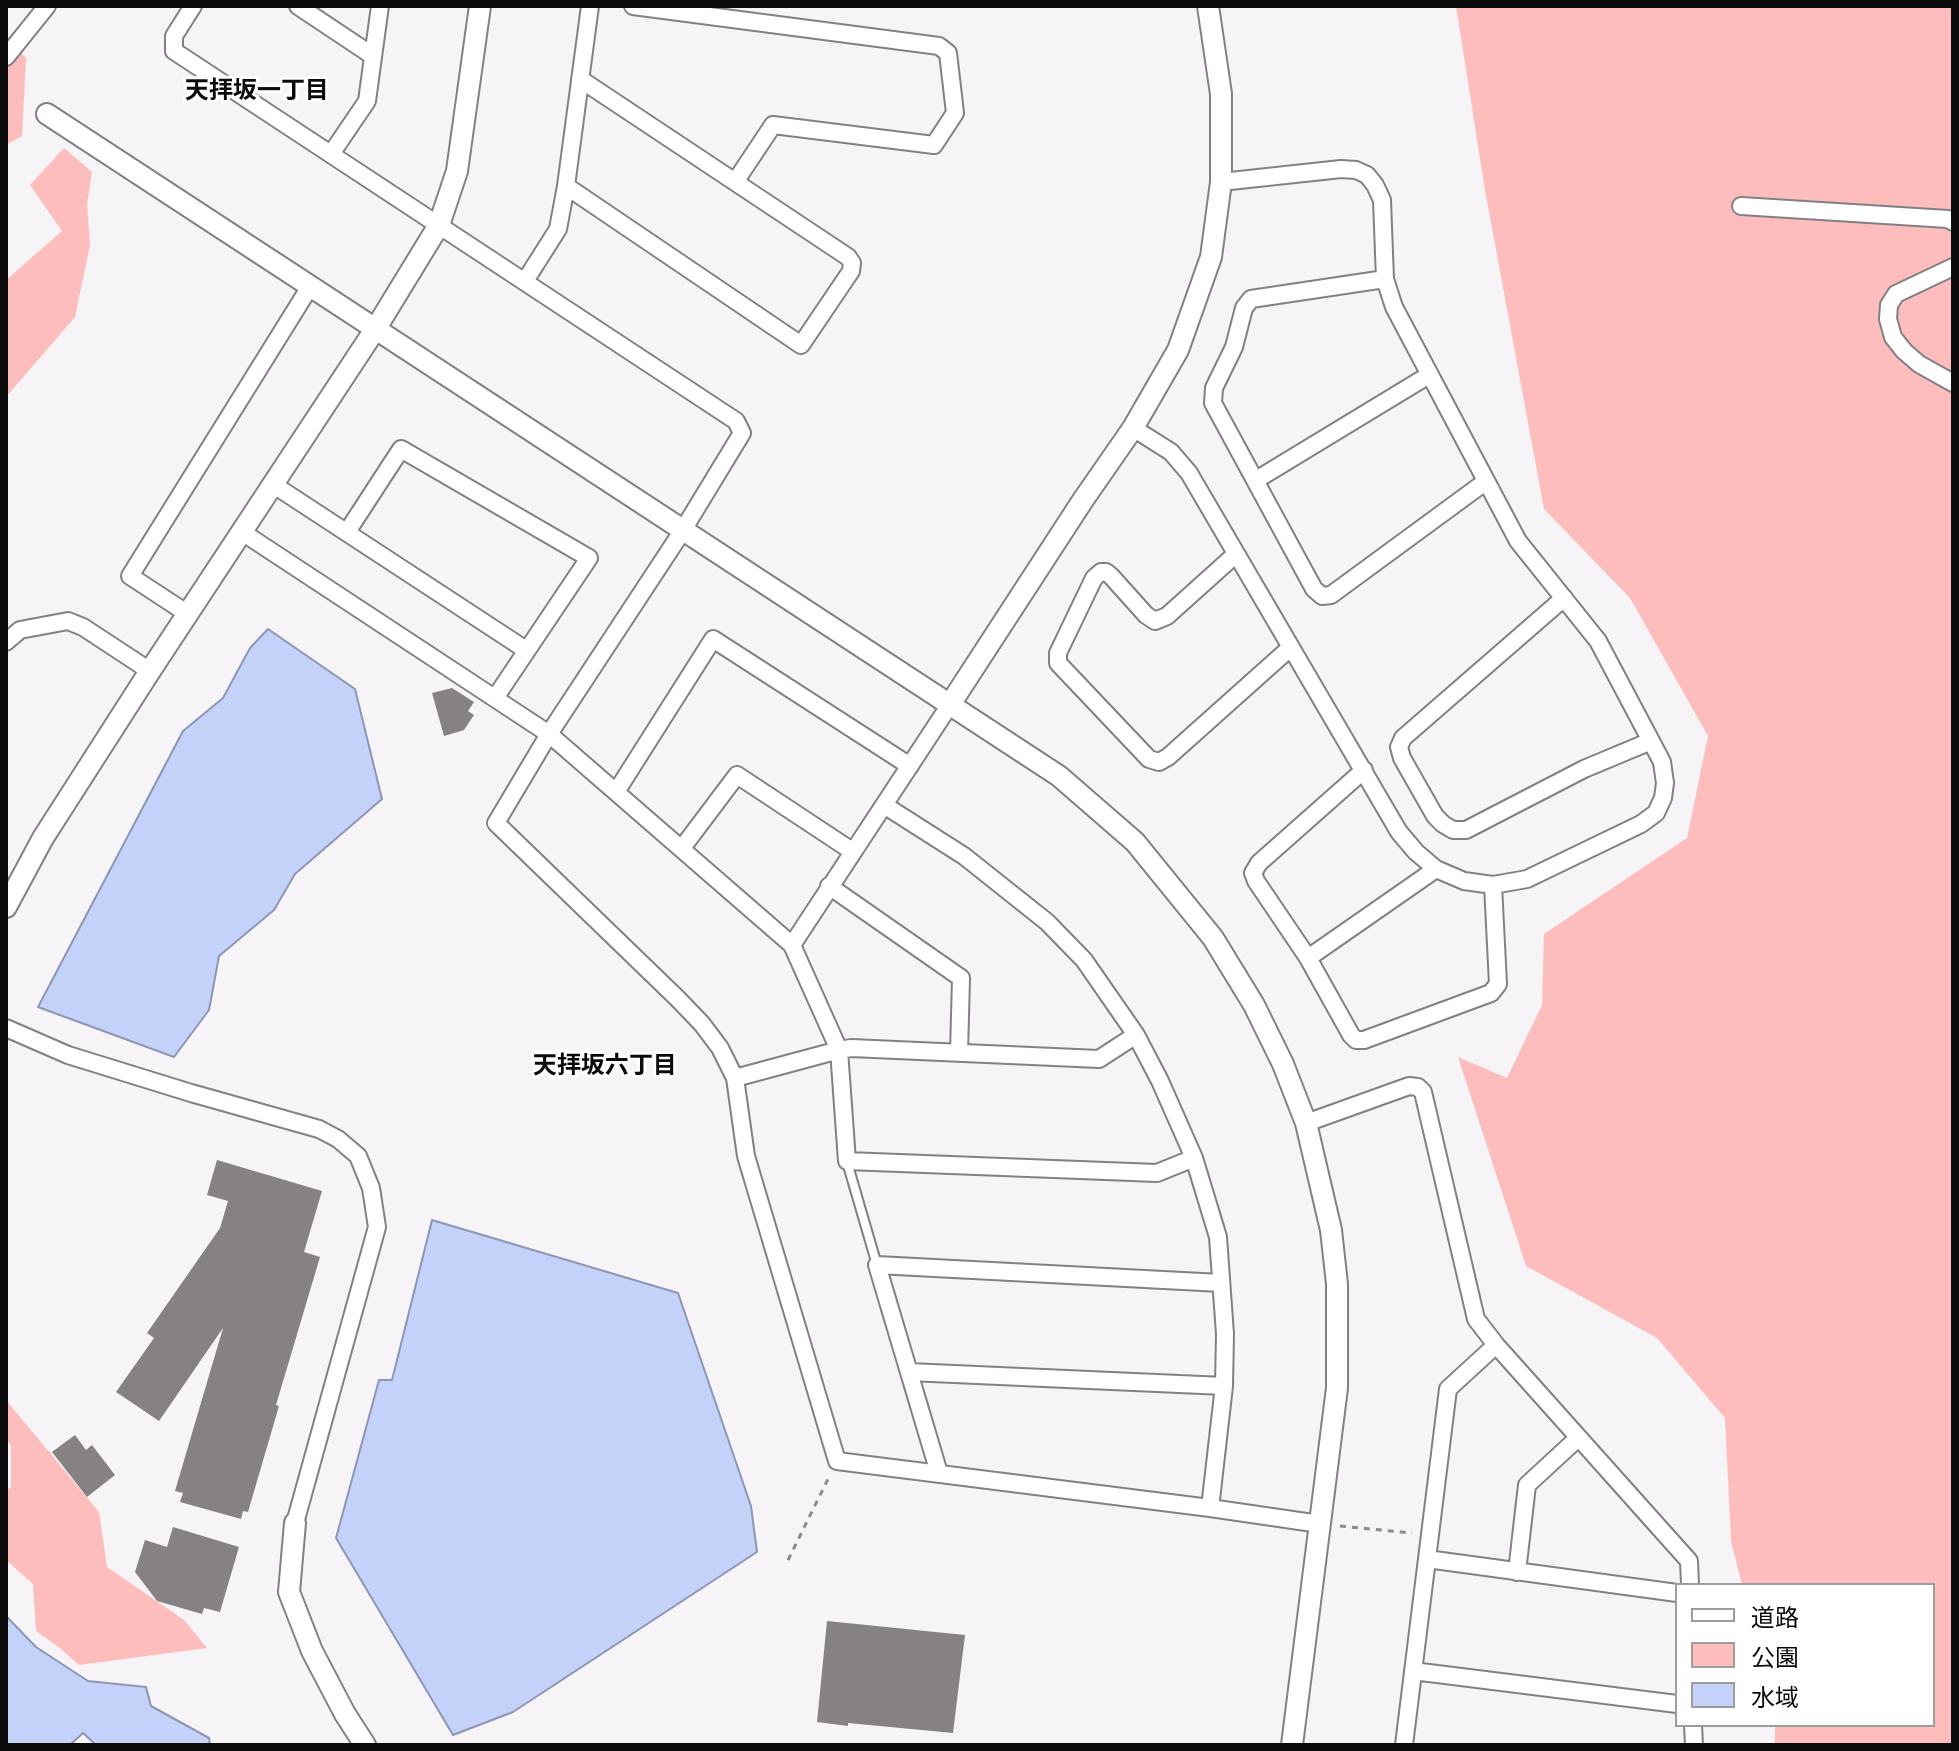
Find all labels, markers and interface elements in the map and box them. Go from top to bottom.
district label: 天拝坂一丁目 [185,76,329,104]
district label: 天拝坂六丁目 [533,1051,677,1079]
legend [1675,1583,1935,1727]
text: 道路 [1751,1604,1799,1631]
text: 公園 [1751,1644,1799,1671]
text: 水域 [1751,1684,1799,1711]

